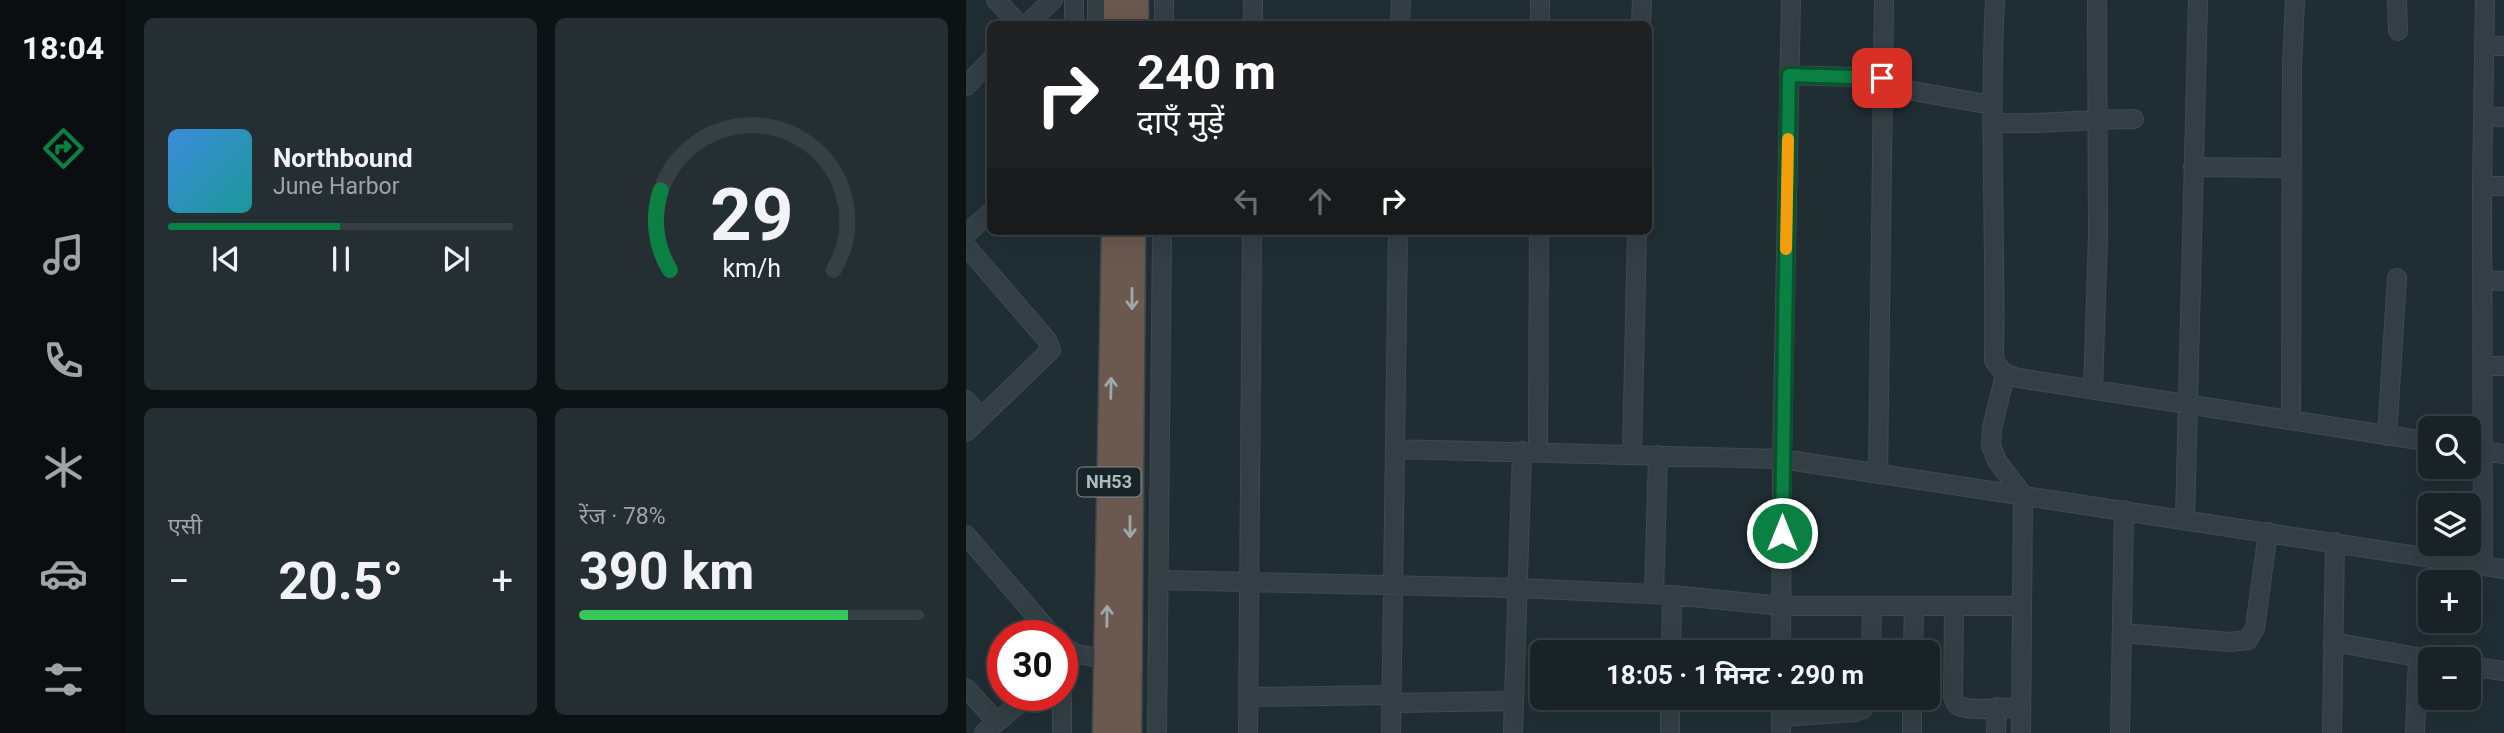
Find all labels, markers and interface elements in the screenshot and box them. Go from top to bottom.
text: 18:04 [22,29,104,67]
text: 240 m [1137,44,1276,101]
pin [1852,48,1912,108]
icon: right [1022,49,1113,140]
icon: arrive [1863,59,1901,97]
text: दाएँ मुड़ें [1137,103,1224,141]
icon: directions [39,124,88,173]
text: Northbound [273,143,413,173]
text: 29 [710,172,793,258]
text: June Harbor [273,173,400,200]
icon: left [1228,182,1266,220]
icon: ahead [1301,182,1339,220]
icon: right [1374,182,1412,220]
icon: music [39,230,88,279]
icon: previous [207,240,245,278]
icon: pause [322,240,360,278]
icon: next [437,240,475,278]
text: km/h [722,254,781,283]
one-way arrow [1125,287,1139,310]
icon: phone [39,336,88,385]
one-way arrow [1104,377,1118,400]
map controls [2418,416,2481,710]
button: search [2418,416,2481,479]
icon: climate [39,443,88,492]
road number: NH53 [1077,468,1140,496]
button: layers [2418,493,2481,556]
position arrow [1745,496,1819,570]
text: रेंज · 78% [579,503,666,530]
text: एसी [168,513,202,540]
one-way arrow [1123,515,1137,538]
text: 390 km [579,541,754,602]
icon: car [39,549,88,598]
text: 20.5° [278,551,403,612]
text: − [168,559,190,603]
text: + [491,559,513,603]
button: + [2418,570,2481,633]
one-way arrow [1100,605,1114,628]
speed limit sign: 30 [987,620,1078,711]
button: − [2418,647,2481,710]
icon: filters [39,655,88,704]
text: 18:05 · 1 मिनट · 290 m [1606,660,1864,690]

